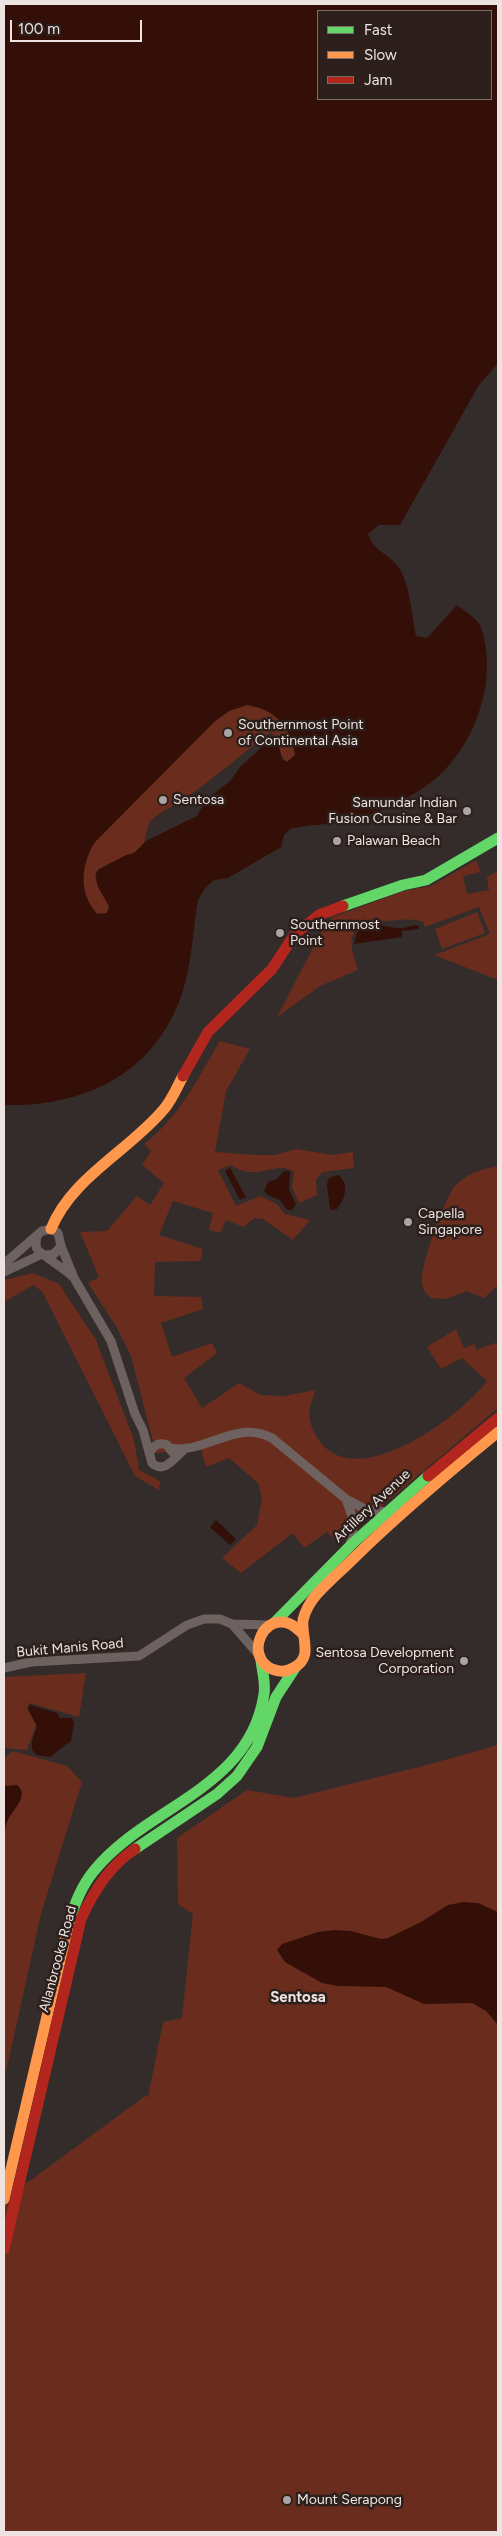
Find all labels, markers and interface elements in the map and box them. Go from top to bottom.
scale bar [12,10,145,42]
legend [317,10,492,100]
text: 100 m [18,20,60,38]
text: Fast [364,21,392,39]
text: Slow [364,46,397,64]
text: Jam [364,71,392,89]
place label: Southernmost Point of Continental Asia [238,717,364,750]
marker: Southernmost Point of Continental Asia [222,727,234,739]
place label: Sentosa [173,792,224,808]
marker: Sentosa [157,794,169,806]
place label: Samundar Indian Fusion Crusine & Bar [328,795,457,828]
marker: Samundar Indian Fusion Crusine & Bar [461,805,473,817]
place label: Palawan Beach [347,833,440,849]
marker: Palawan Beach [331,835,343,847]
place label: Southernmost Point [290,917,380,950]
marker: Southernmost Point [274,927,286,939]
place label: Capella Singapore [418,1206,482,1238]
marker: Capella Singapore [402,1216,414,1228]
street label: Artillery Avenue [330,1466,414,1546]
street label: Bukit Manis Road [16,1635,124,1661]
place label: Sentosa Development Corporation [315,1645,454,1678]
marker: Sentosa Development Corporation [458,1655,470,1667]
street label: Allanbrooke Road [36,1904,80,2014]
district label: Sentosa [270,1989,326,2007]
place label: Mount Serapong [297,2492,402,2508]
marker: Mount Serapong [281,2494,293,2506]

